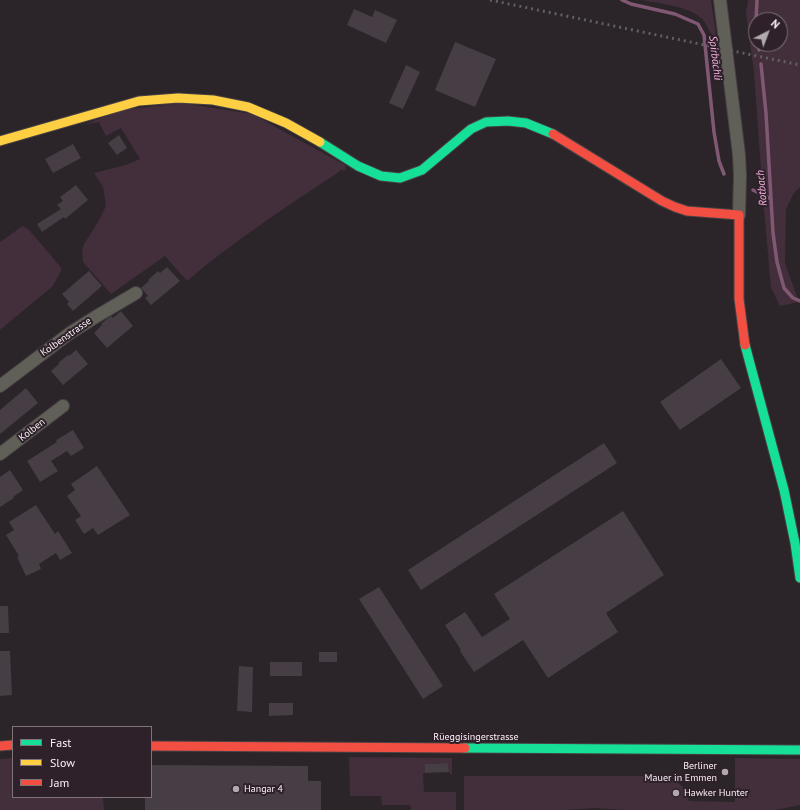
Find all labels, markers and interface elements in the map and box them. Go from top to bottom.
north arrow [748,12,788,52]
text: N [768,16,783,31]
water label: Spirbächli [706,35,724,81]
water label: Rotbach [754,169,770,207]
street label: Kolbenstrasse [38,315,94,359]
street label: Kolben [17,416,47,444]
legend [12,726,152,798]
street label: Rüeggisingerstrasse [433,731,519,743]
text: Fast [50,735,71,750]
text: Slow [50,755,75,770]
place label: Berliner Mauer in Emmen [645,760,717,784]
marker: Berliner Mauer in Emmen [720,767,730,777]
text: Jam [50,775,69,790]
place label: Hangar 4 [244,783,283,795]
marker: Hangar 4 [231,784,241,794]
place label: Hawker Hunter [684,787,748,799]
marker: Hawker Hunter [671,788,681,798]

